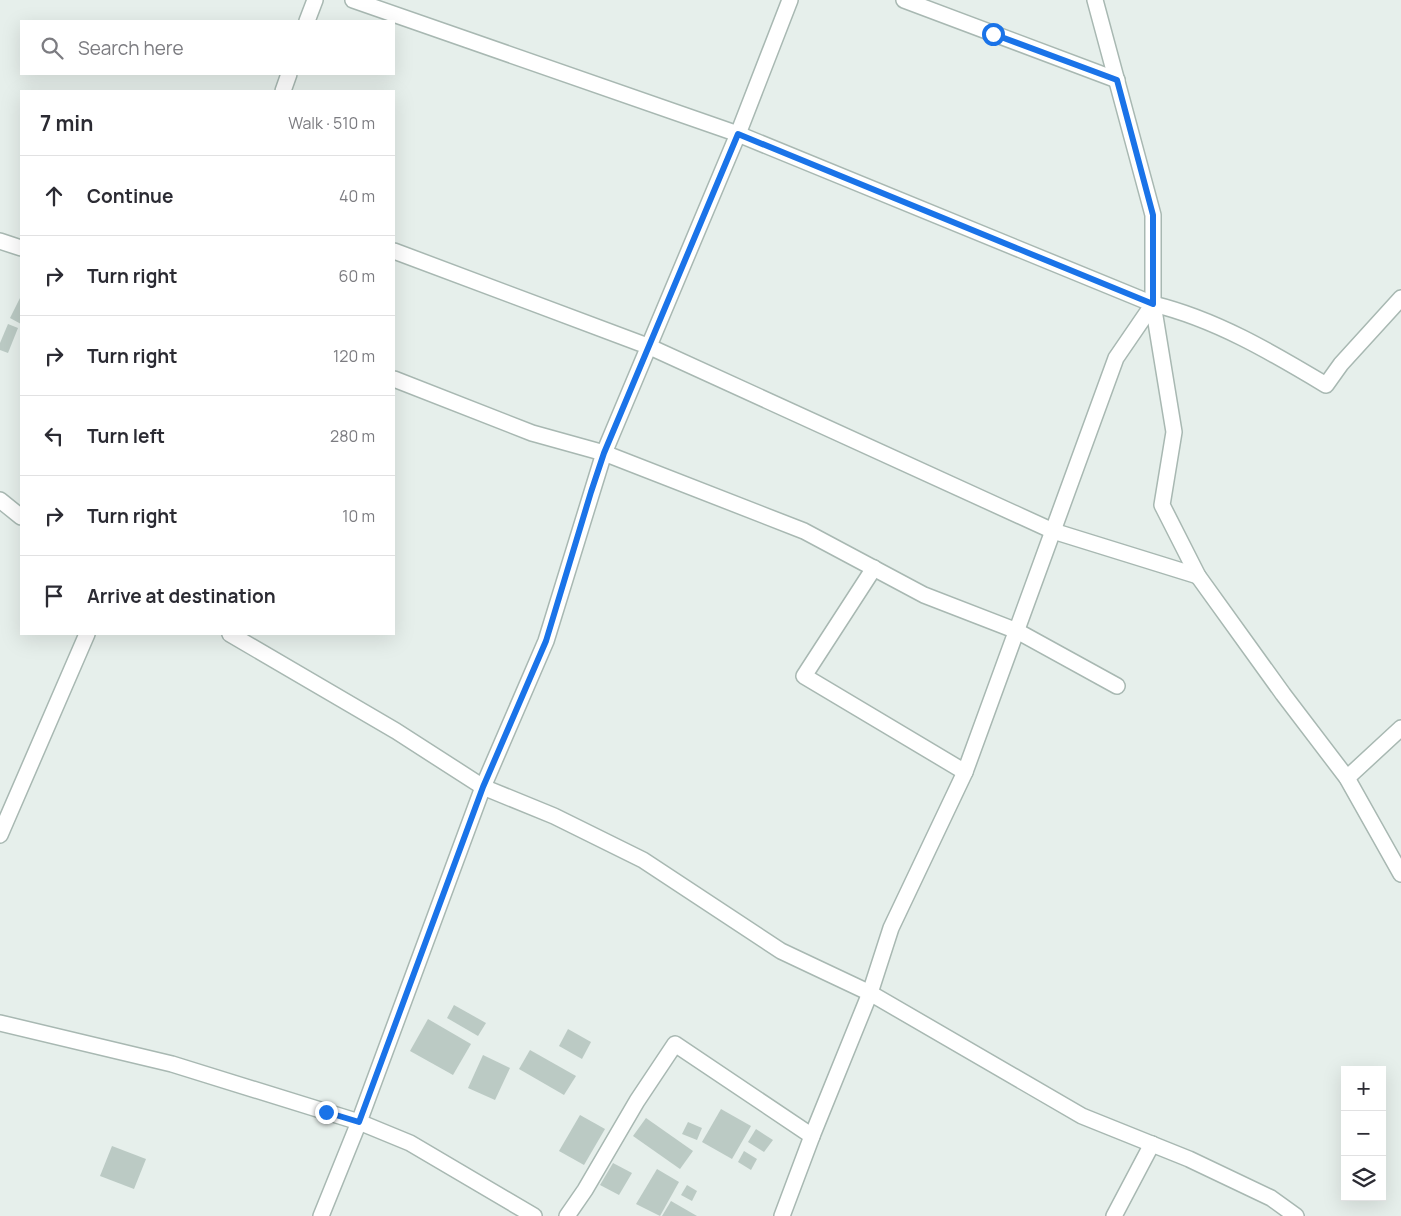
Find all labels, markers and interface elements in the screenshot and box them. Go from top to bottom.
search box [20,20,395,75]
route start [982,23,1005,46]
icon: search [38,34,66,62]
text: Search here [78,35,184,61]
text: 7 min [40,109,93,137]
text: Walk · 510 m [288,112,375,134]
icon: ahead [40,182,68,210]
text: Continue [87,183,173,209]
text: 40 m [339,185,375,207]
icon: right [40,262,68,290]
text: Turn right [87,263,177,289]
text: 60 m [339,265,375,287]
icon: right [40,342,68,370]
text: Turn right [87,343,177,369]
text: 120 m [333,345,375,367]
icon: left [40,422,68,450]
text: Turn left [87,423,165,449]
text: 280 m [330,425,375,447]
icon: right [40,502,68,530]
text: Turn right [87,503,177,529]
text: 10 m [342,505,375,527]
icon: arrive [40,582,68,610]
text: Arrive at destination [87,583,276,609]
map controls [1341,1066,1386,1201]
button: + [1341,1066,1386,1111]
route end [315,1101,338,1124]
button: − [1341,1111,1386,1156]
button: layers [1341,1156,1386,1201]

